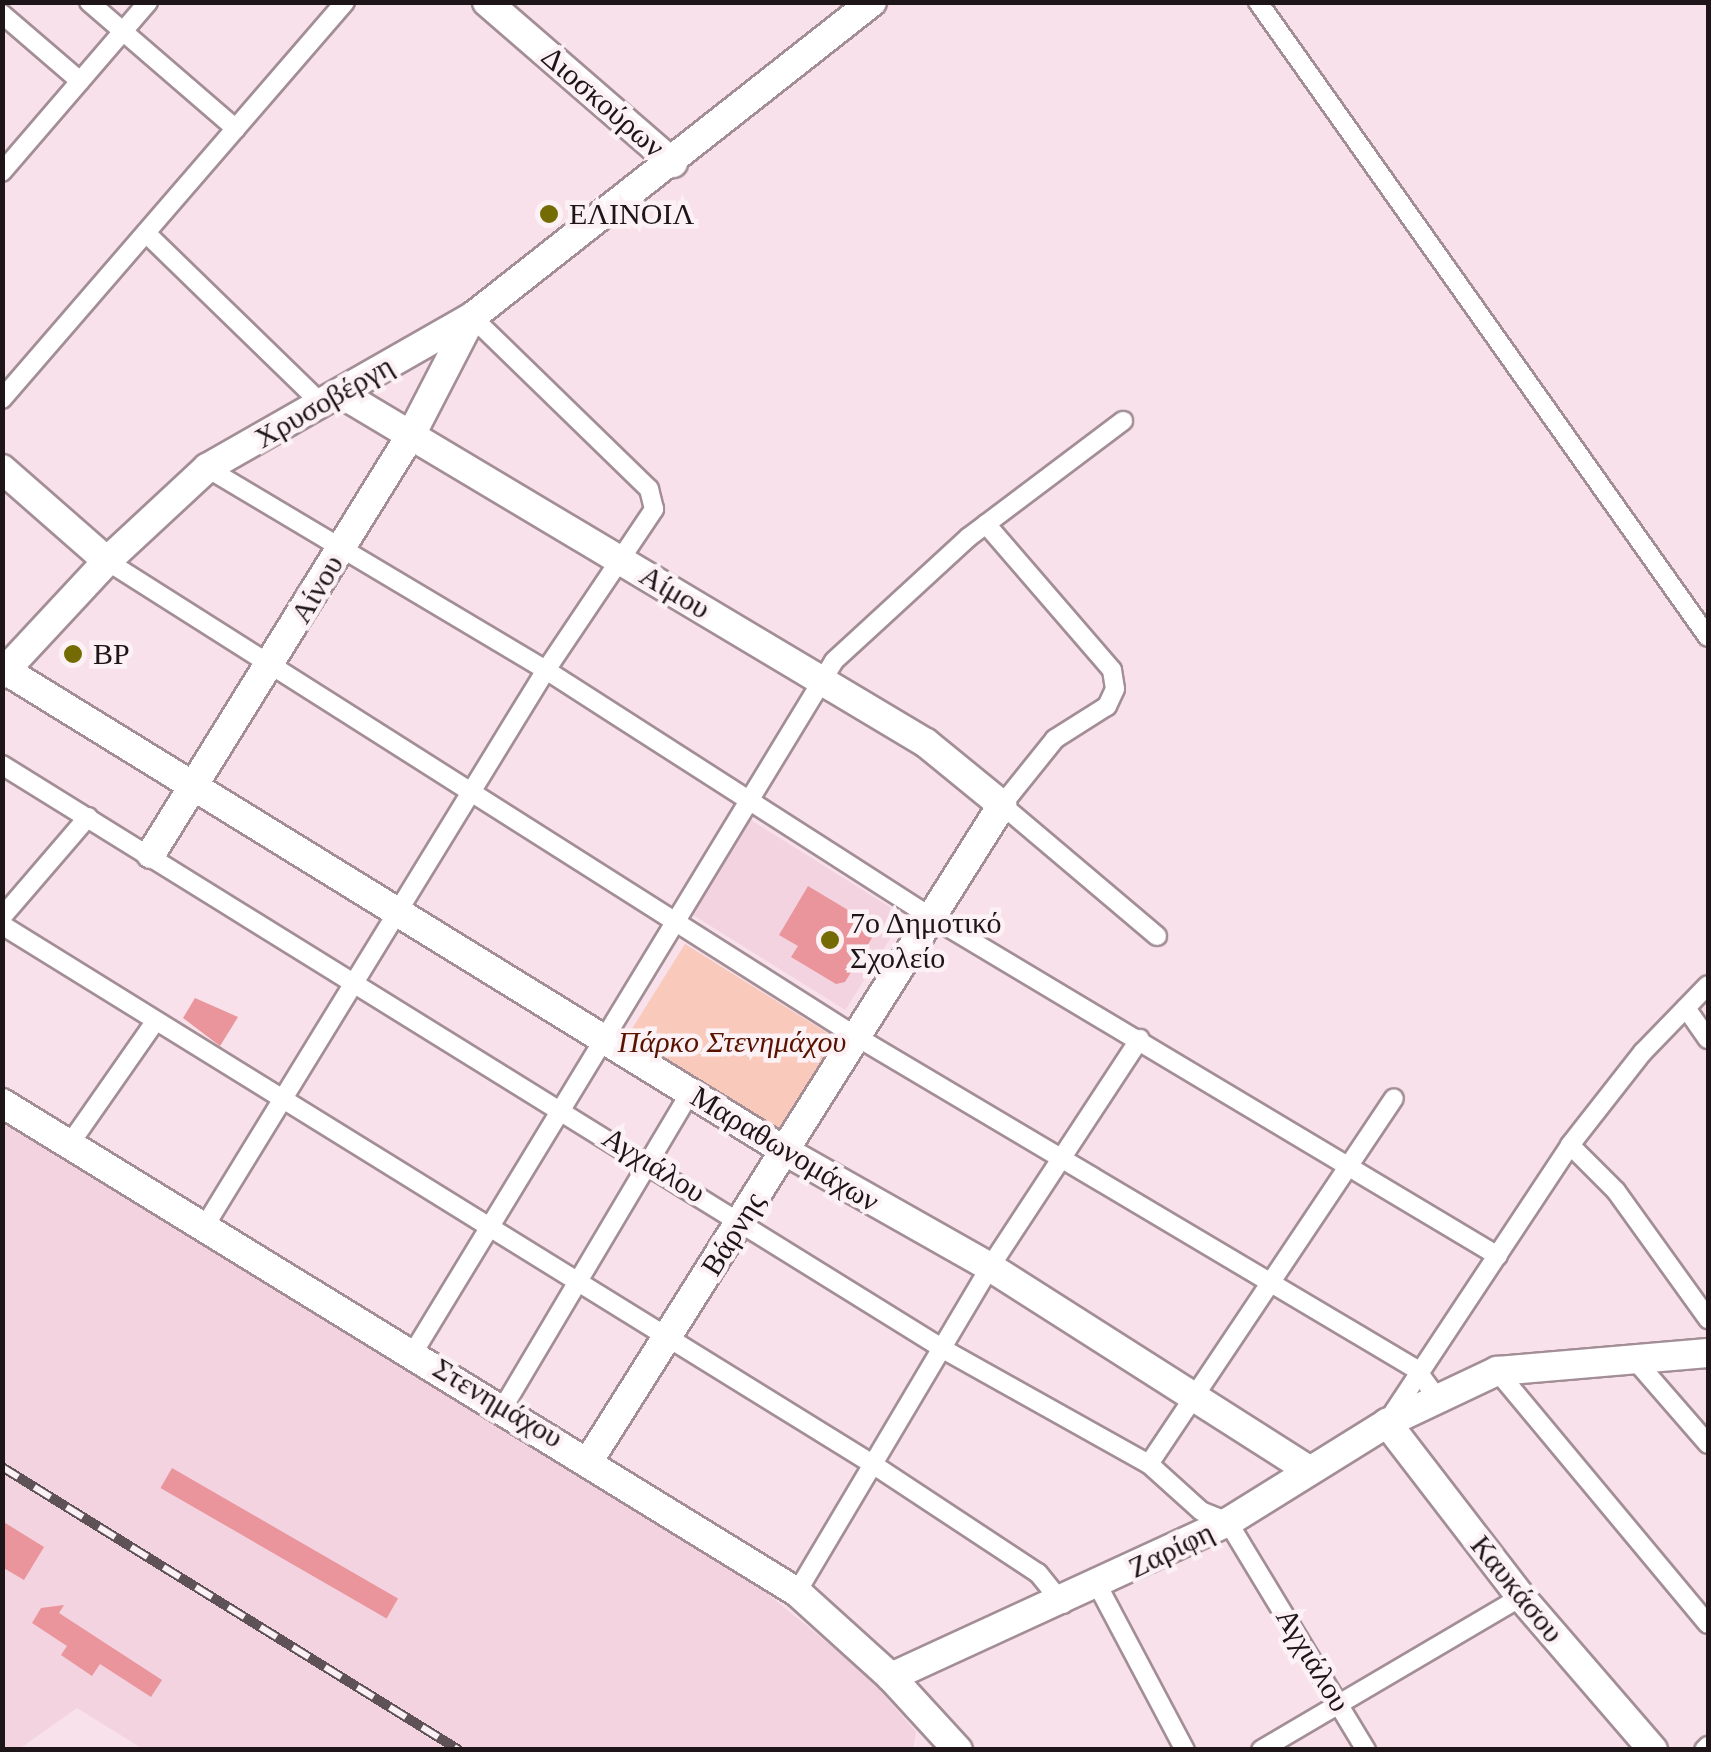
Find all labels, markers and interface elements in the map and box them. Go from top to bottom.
street label: Διοσκούρων [534,39,672,165]
place label: ΕΛΙΝΟΙΛ [569,196,694,232]
marker: ΕΛΙΝΟΙΛ [538,203,560,225]
street label: Χρυσοβέργη [248,348,400,456]
street label: Αίνου [283,548,351,630]
street label: Αίμου [633,557,717,627]
place label: BP [93,636,130,672]
marker: BP [62,643,84,665]
place label: 7ο Δημοτικό Σχολείο [850,905,1003,976]
marker: 7ο Δημοτικό Σχολείο [819,929,841,951]
park label: Πάρκο Στενημάχου [618,1024,846,1060]
street label: Μαραθωνομάχων [684,1079,886,1219]
street label: Αγχιάλου [596,1119,712,1211]
street label: Βάρνης [693,1186,773,1282]
street label: Στενημάχου [427,1350,569,1456]
street label: Ζαρίφη [1123,1514,1219,1586]
street label: Καυκάσου [1463,1528,1571,1650]
street label: Αγχιάλου [1268,1602,1358,1718]

